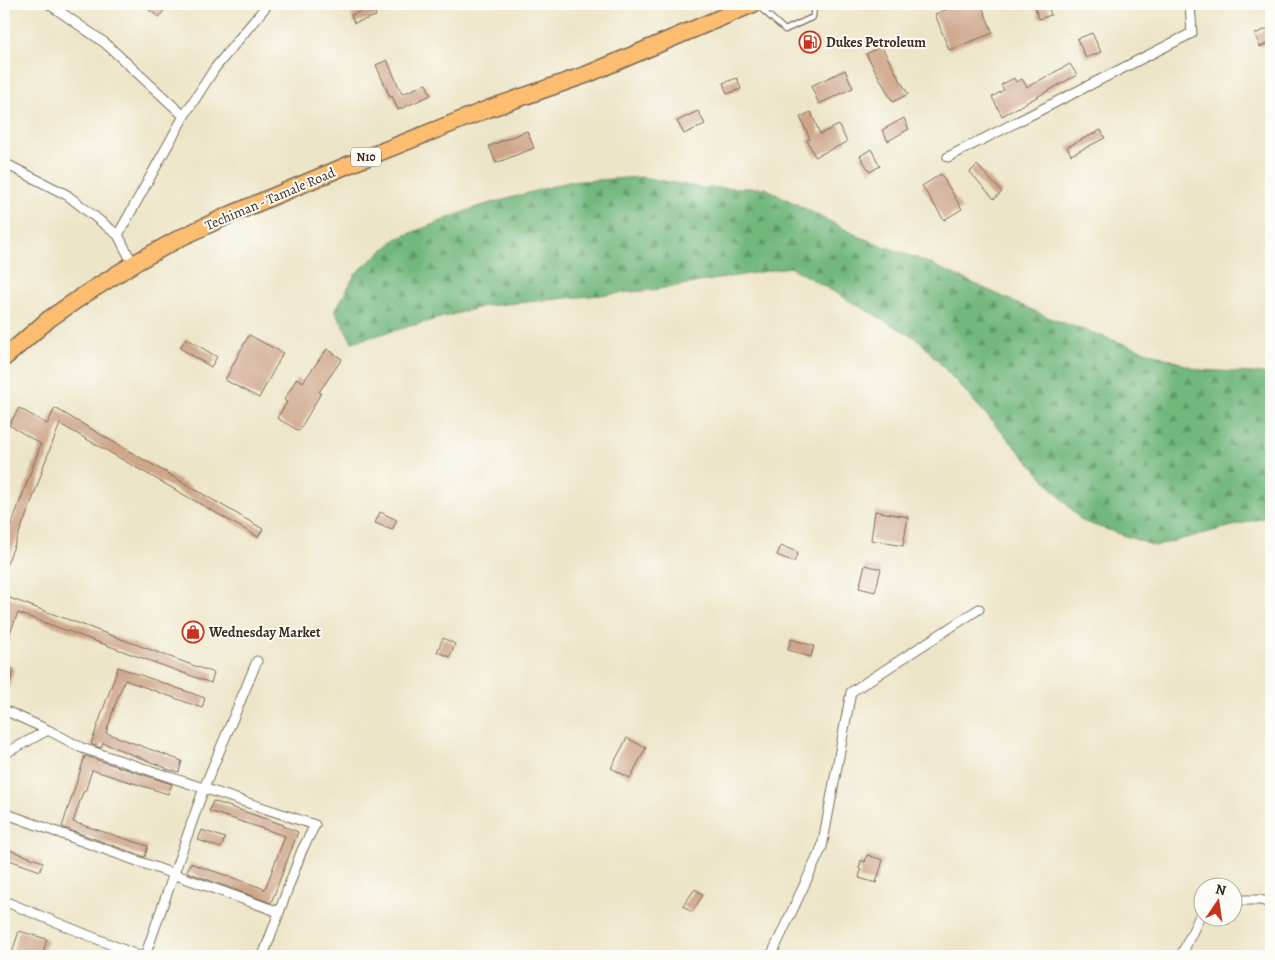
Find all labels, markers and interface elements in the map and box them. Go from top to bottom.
fuel station icon: Dukes Petroleum [798,30,822,54]
place label: Dukes Petroleum [826,33,926,52]
road number: N10 [351,148,381,166]
street label: Techiman - Tamale Road [202,163,339,235]
shop icon: Wednesday Market [181,620,205,644]
place label: Wednesday Market [208,623,321,642]
north arrow [1192,878,1242,928]
text: N [1214,879,1228,900]

